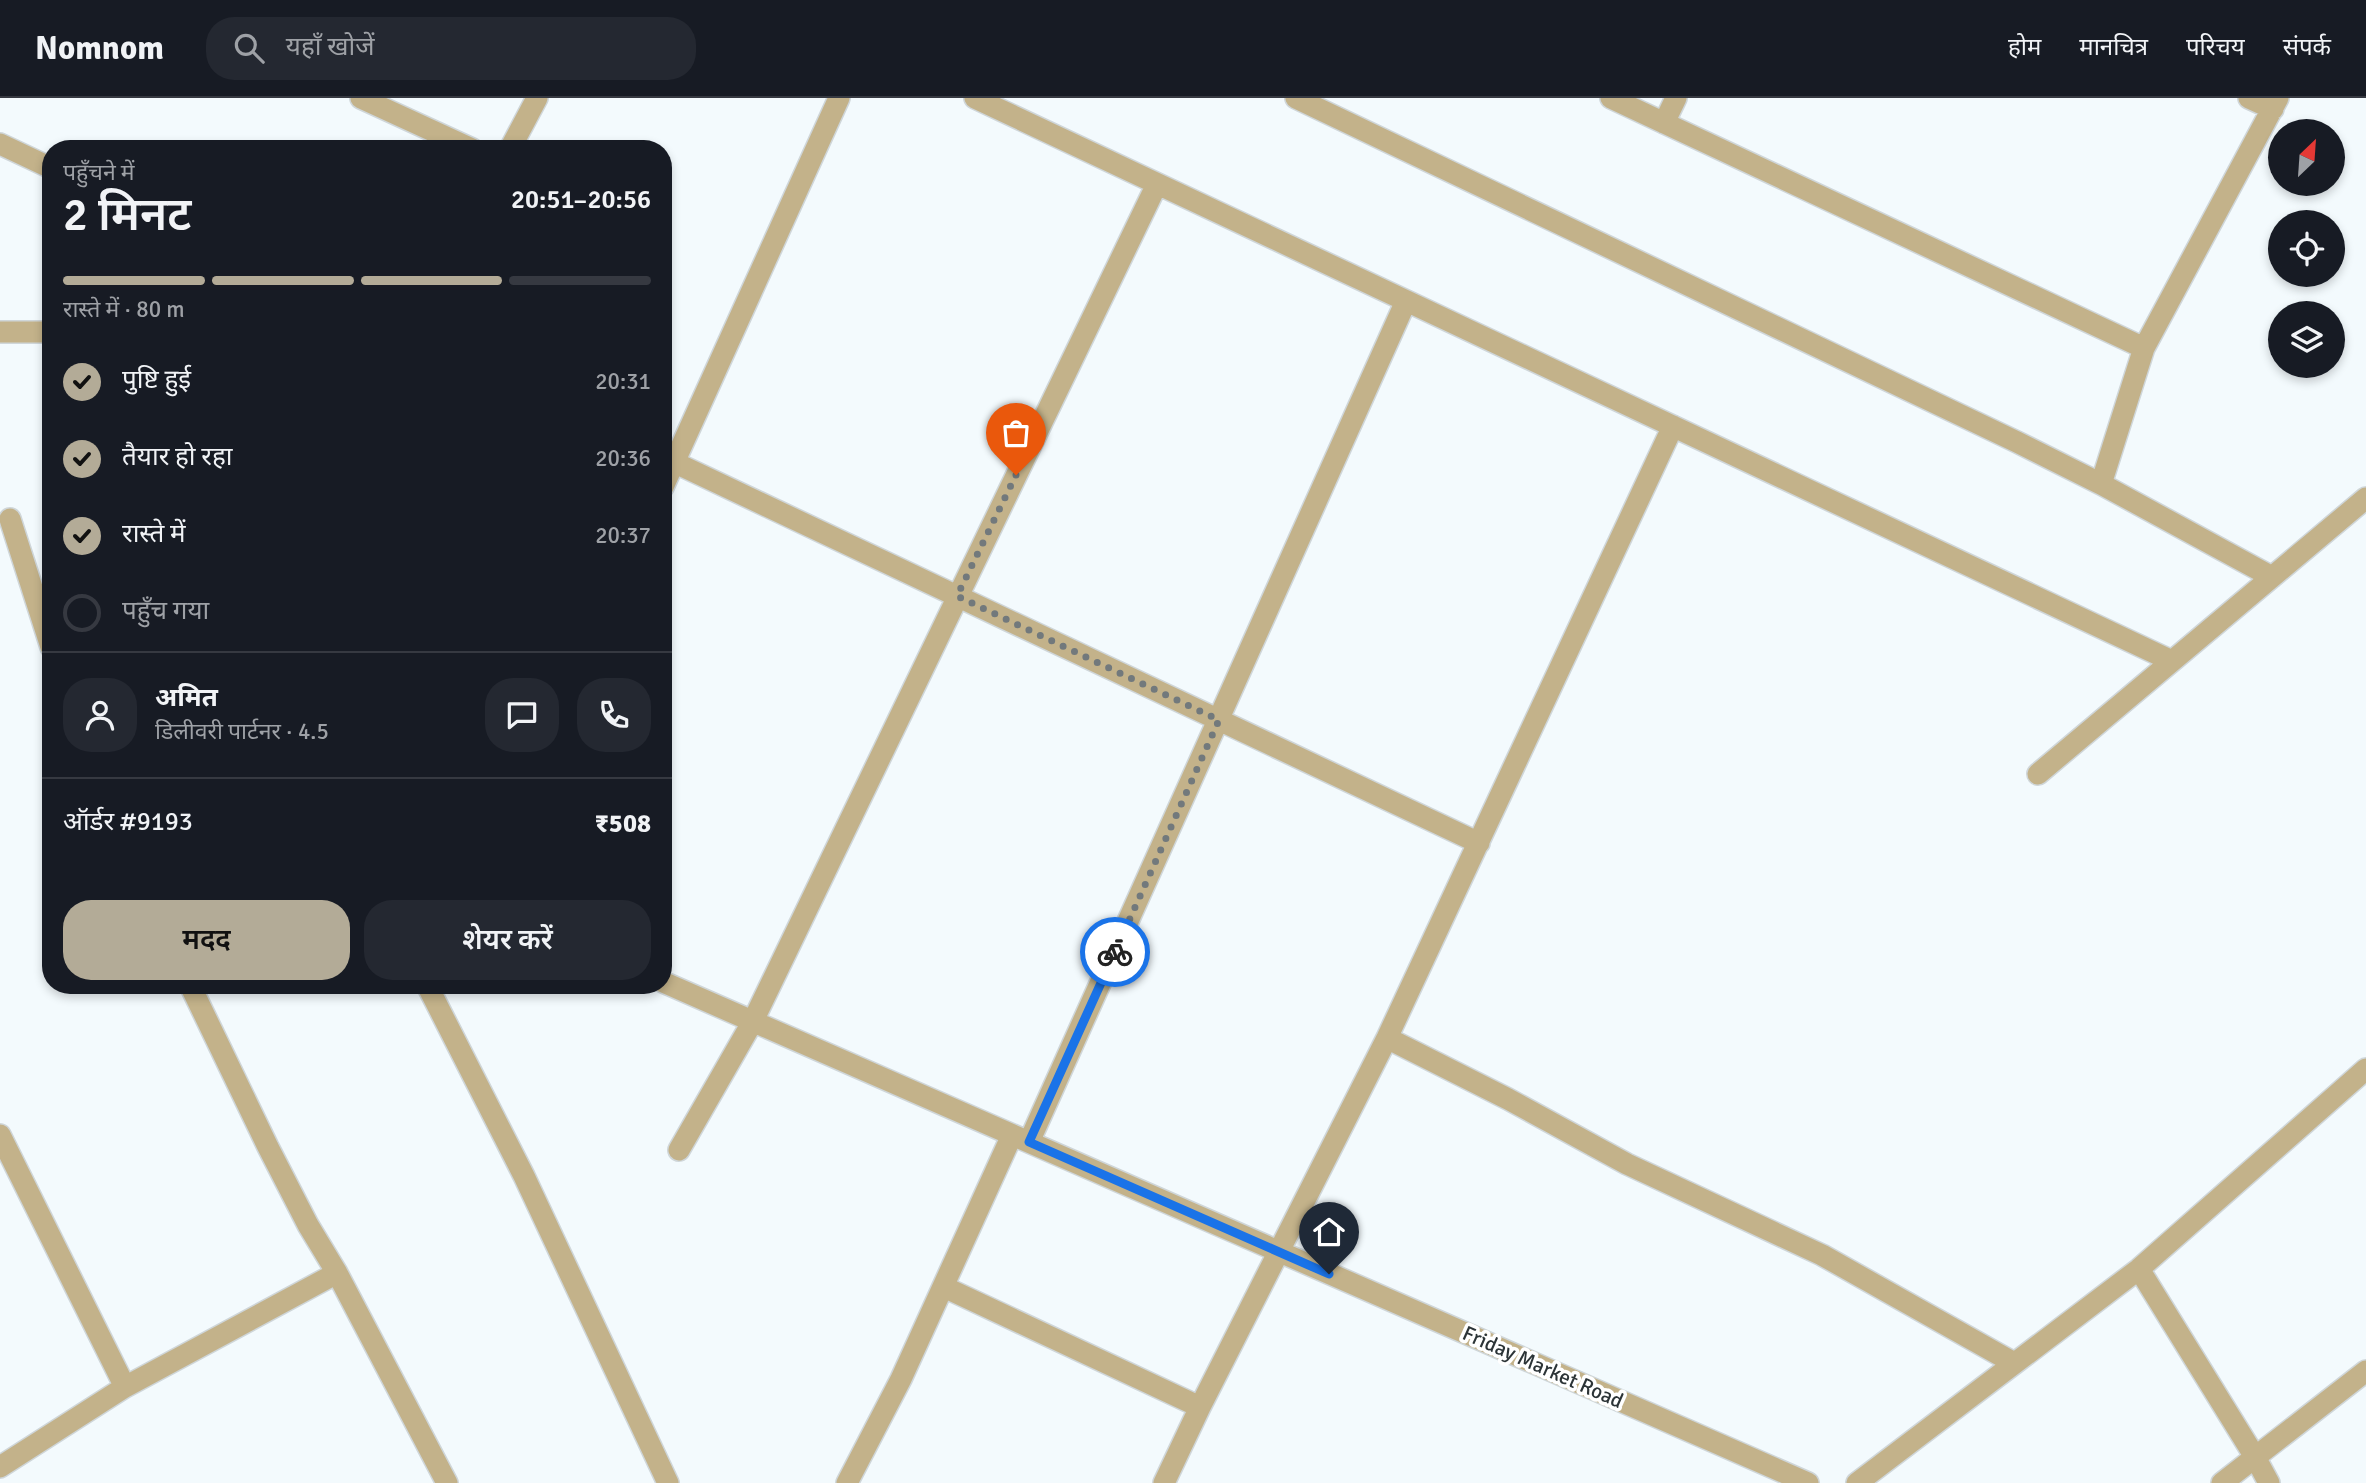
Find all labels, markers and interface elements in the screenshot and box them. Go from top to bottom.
search box [206,17,696,80]
text: Nomnom [35,28,164,69]
icon: search [230,29,268,67]
text: यहाँ खोजें [286,31,374,63]
text: होम [2008,32,2041,62]
text: मानचित्र [2079,32,2148,62]
text: परिचय [2186,32,2245,62]
text: संपर्क [2283,32,2331,62]
north arrow [2268,119,2345,196]
map controls [2268,119,2345,378]
text: पहुँचने में [63,158,134,187]
text: 20:51–20:56 [511,184,651,216]
text: 2 मिनट [63,187,191,243]
button: locate [2268,210,2345,287]
text: रास्ते में · 80 m [63,295,185,324]
button: layers [2268,301,2345,378]
icon: check [63,363,101,401]
text: पुष्टि हुई [122,364,191,396]
text: 20:31 [595,367,651,396]
pin [986,403,1046,475]
icon: bag [997,414,1035,452]
icon: check [63,440,101,478]
text: तैयार हो रहा [122,441,232,473]
text: 20:36 [595,444,651,473]
icon: check [63,517,101,555]
text: रास्ते में [122,518,186,550]
text: 20:37 [595,521,651,550]
text: पहुँच गया [122,595,209,627]
button: person [63,678,137,752]
button: chat [485,678,559,752]
button: phone [577,678,651,752]
text: अमित [155,682,218,714]
text: डिलीवरी पार्टनर · 4.5 [155,717,329,746]
text: ऑर्डर #9193 [63,806,193,838]
text: ₹508 [595,808,651,840]
button: मदद [63,900,350,980]
button: शेयर करें [364,900,651,980]
courier [1080,917,1150,987]
icon: bike [1096,933,1134,971]
pin [1299,1202,1359,1274]
icon: home [1310,1213,1348,1251]
street label: Friday Market Road [1459,1320,1627,1414]

